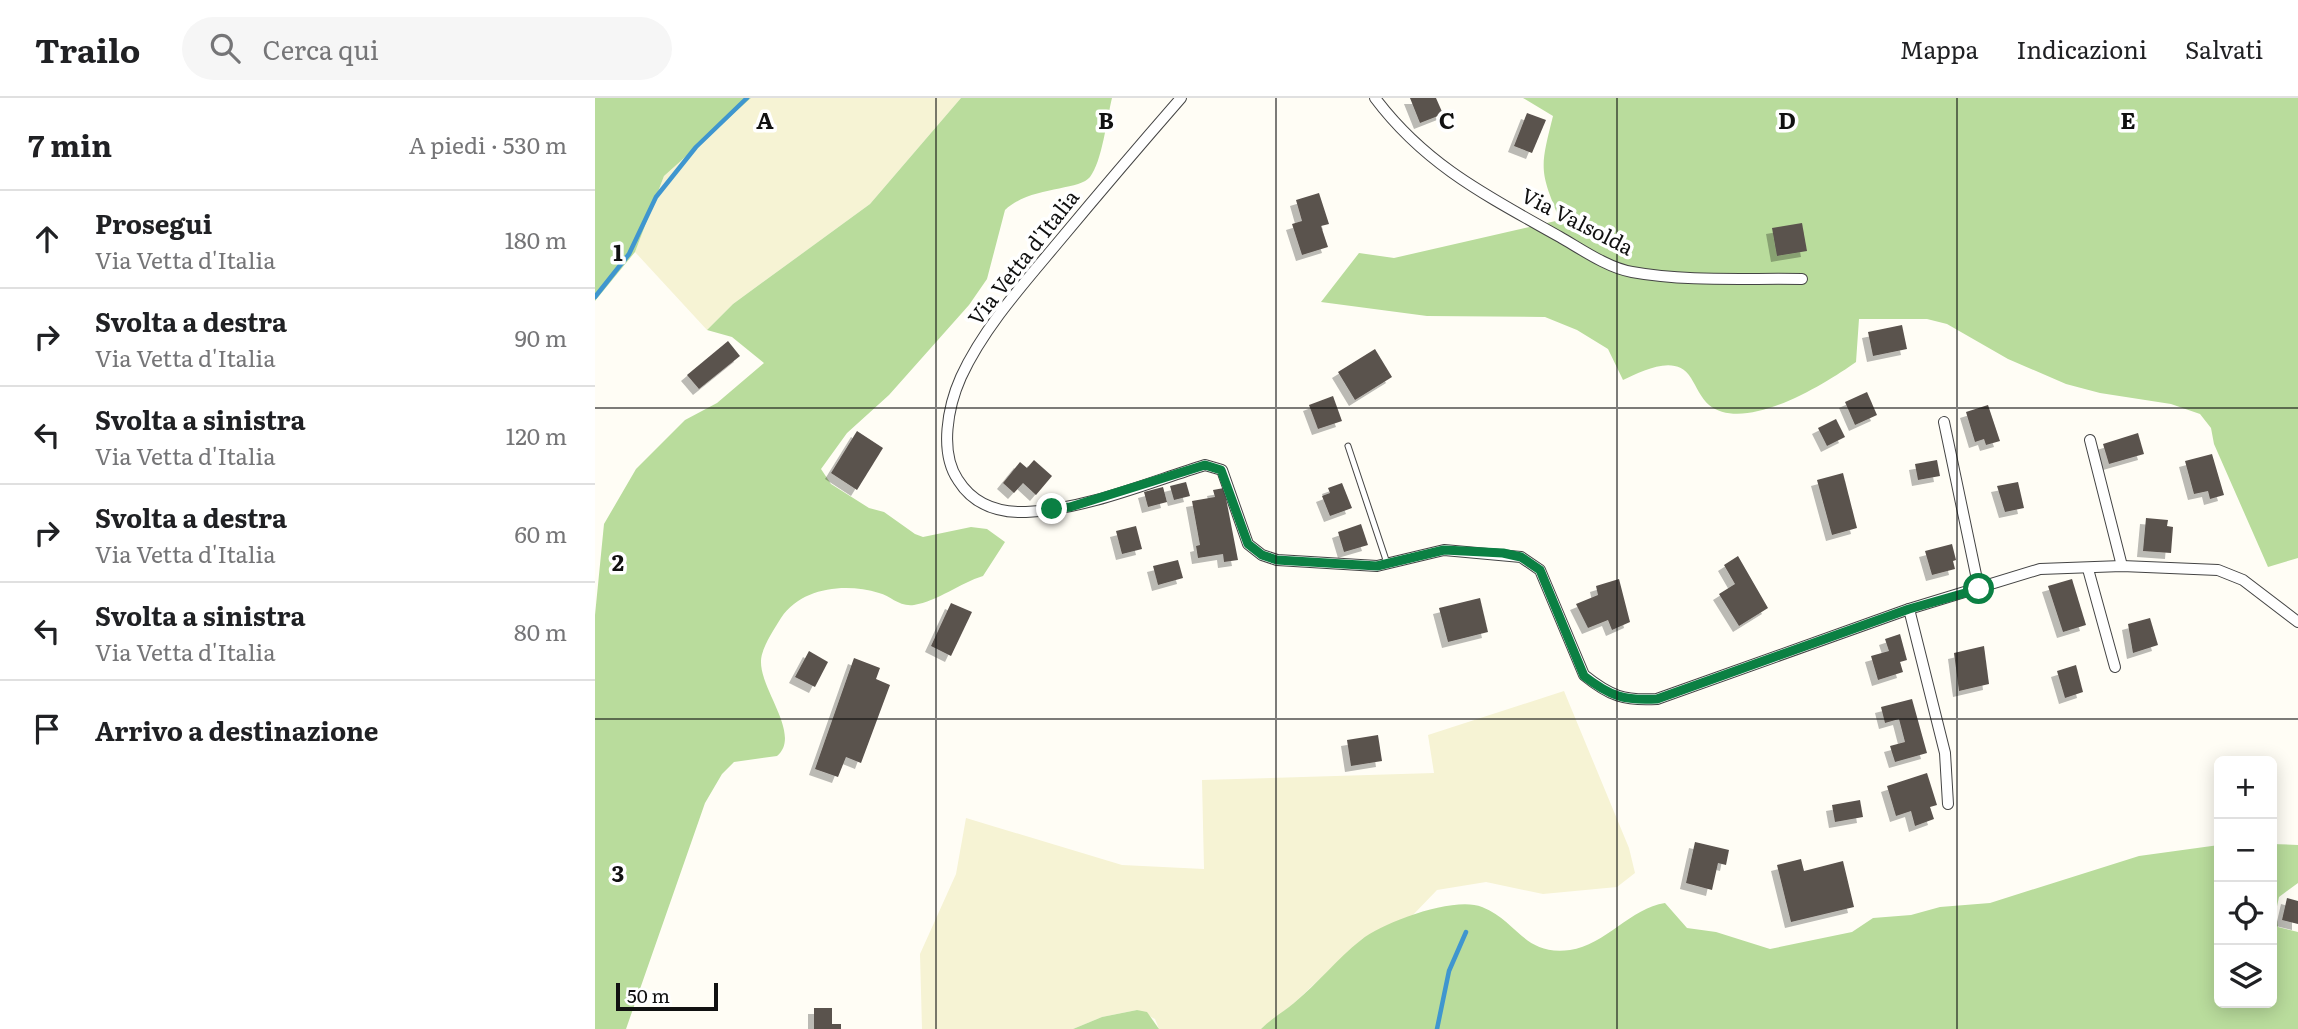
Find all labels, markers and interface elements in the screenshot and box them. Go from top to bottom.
search box [182,17,672,80]
text: Trailo [35,24,140,73]
icon: search [206,29,244,67]
text: Cerca qui [262,29,379,68]
text: Mappa [1900,31,1978,66]
text: Indicazioni [2016,31,2147,66]
text: Salvati [2185,31,2263,66]
text: A [756,102,774,136]
text: B [1098,102,1114,136]
text: C [1439,102,1455,136]
text: D [1778,102,1796,136]
text: E [2120,102,2136,136]
text: 7 min [28,122,112,166]
text: A piedi · 530 m [409,127,567,161]
street label: Via Valsolda [1516,178,1640,262]
street label: Via Vetta d'Italia [959,181,1085,331]
text: Prosegui [95,203,212,242]
icon: ahead [28,220,66,258]
text: 180 m [505,222,567,256]
text: 1 [613,234,623,268]
text: Via Vetta d'Italia [95,242,276,276]
text: Svolta a destra [95,301,287,340]
icon: right [28,318,66,356]
text: 90 m [515,320,567,354]
text: Via Vetta d'Italia [95,340,276,374]
text: Svolta a sinistra [95,399,306,438]
icon: left [28,416,66,454]
text: 120 m [506,418,567,452]
text: Via Vetta d'Italia [95,438,276,472]
route end [1036,493,1067,524]
text: Svolta a destra [95,497,287,536]
icon: right [28,514,66,552]
text: 60 m [514,516,567,550]
text: Via Vetta d'Italia [95,536,276,570]
text: 2 [612,544,624,578]
route start [1963,573,1994,604]
text: Svolta a sinistra [95,595,306,634]
icon: left [28,612,66,650]
text: 80 m [514,614,567,648]
text: Via Vetta d'Italia [95,634,276,668]
icon: arrive [28,710,66,748]
text: Arrivo a destinazione [95,710,379,749]
map controls [2214,756,2277,1008]
button: + [2214,756,2277,819]
button: − [2214,819,2277,882]
text: 3 [612,855,624,889]
button: locate [2214,882,2277,945]
button: layers [2214,945,2277,1008]
scale bar [616,980,717,1012]
text: 50 m [627,981,670,1009]

